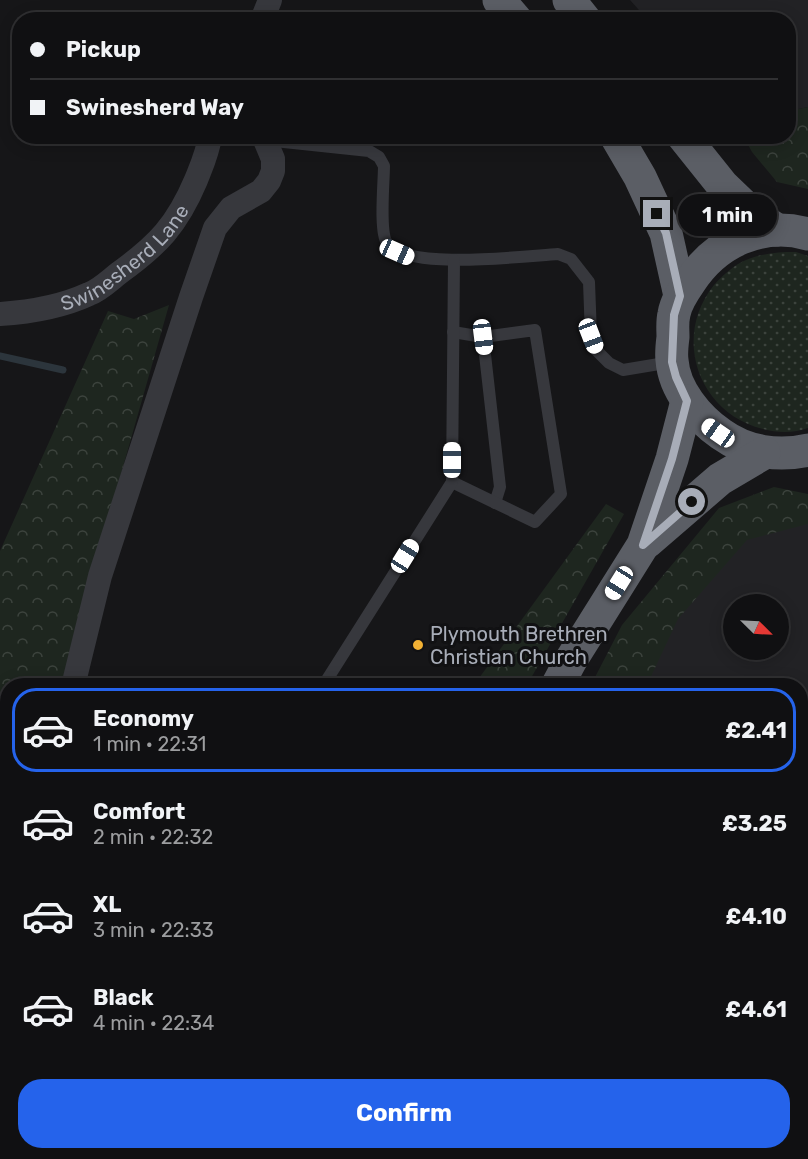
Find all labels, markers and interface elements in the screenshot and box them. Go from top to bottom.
text: Pickup [66,36,141,63]
text: Swinesherd Way [66,94,244,121]
callout: 1 min [678,193,777,235]
street label: Swinesherd Lane [57,200,194,316]
route end [643,200,670,227]
text: 1 min [702,203,753,227]
car [377,236,417,268]
car [576,316,606,356]
car [472,318,494,356]
car [698,415,738,451]
car [443,442,461,478]
route start [678,488,705,515]
car [388,536,422,576]
car [602,563,636,603]
north arrow [723,594,789,660]
map controls [723,594,789,660]
place label: Plymouth Brethren Christian Church [430,622,608,669]
marker: Plymouth Brethren Christian Church [411,638,425,652]
icon: car [21,703,75,757]
text: Economy [93,705,194,732]
text: £2.41 [725,717,787,744]
text: 1 min · 22:31 [93,732,206,756]
icon: car [21,796,75,850]
text: Comfort [93,798,185,825]
text: £3.25 [722,810,787,837]
text: 2 min · 22:32 [93,825,213,849]
icon: car [21,889,75,943]
text: XL [93,891,121,918]
text: £4.10 [726,903,787,930]
text: 3 min · 22:33 [93,918,214,942]
icon: car [21,982,75,1036]
text: Black [93,984,154,1011]
text: £4.61 [725,996,787,1023]
text: 4 min · 22:34 [93,1011,215,1035]
button: Confirm [18,1079,790,1148]

